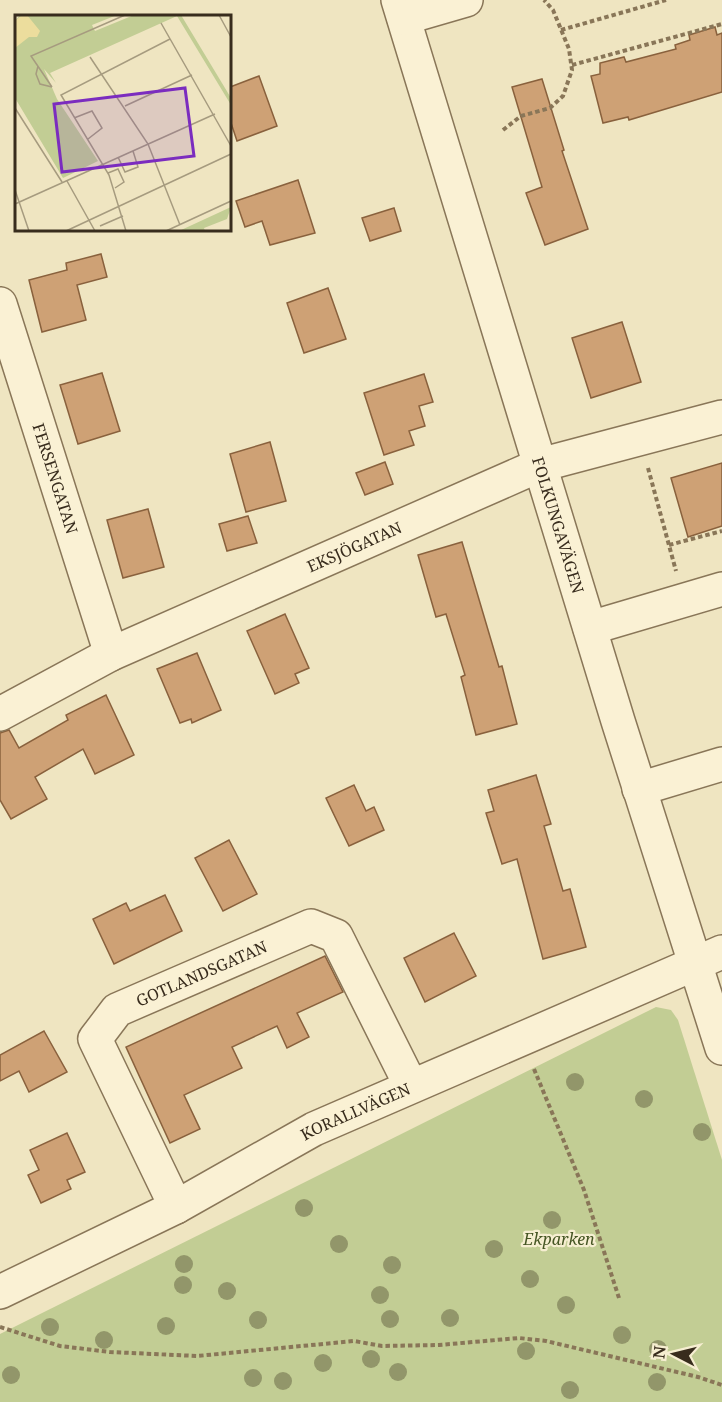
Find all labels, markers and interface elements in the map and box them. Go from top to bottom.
inset map [15,15,231,231]
street label: FERSENGATAN [27,420,83,537]
street label: FOLKUNGAVÄGEN [527,454,589,596]
street label: EKSJÖGATAN [303,516,405,577]
street label: GOTLANDSGATAN [133,935,270,1011]
street label: KORALLVÄGEN [297,1078,414,1145]
park label: Ekparken [522,1228,595,1250]
north arrow [644,1324,704,1384]
text: N [647,1344,671,1360]

